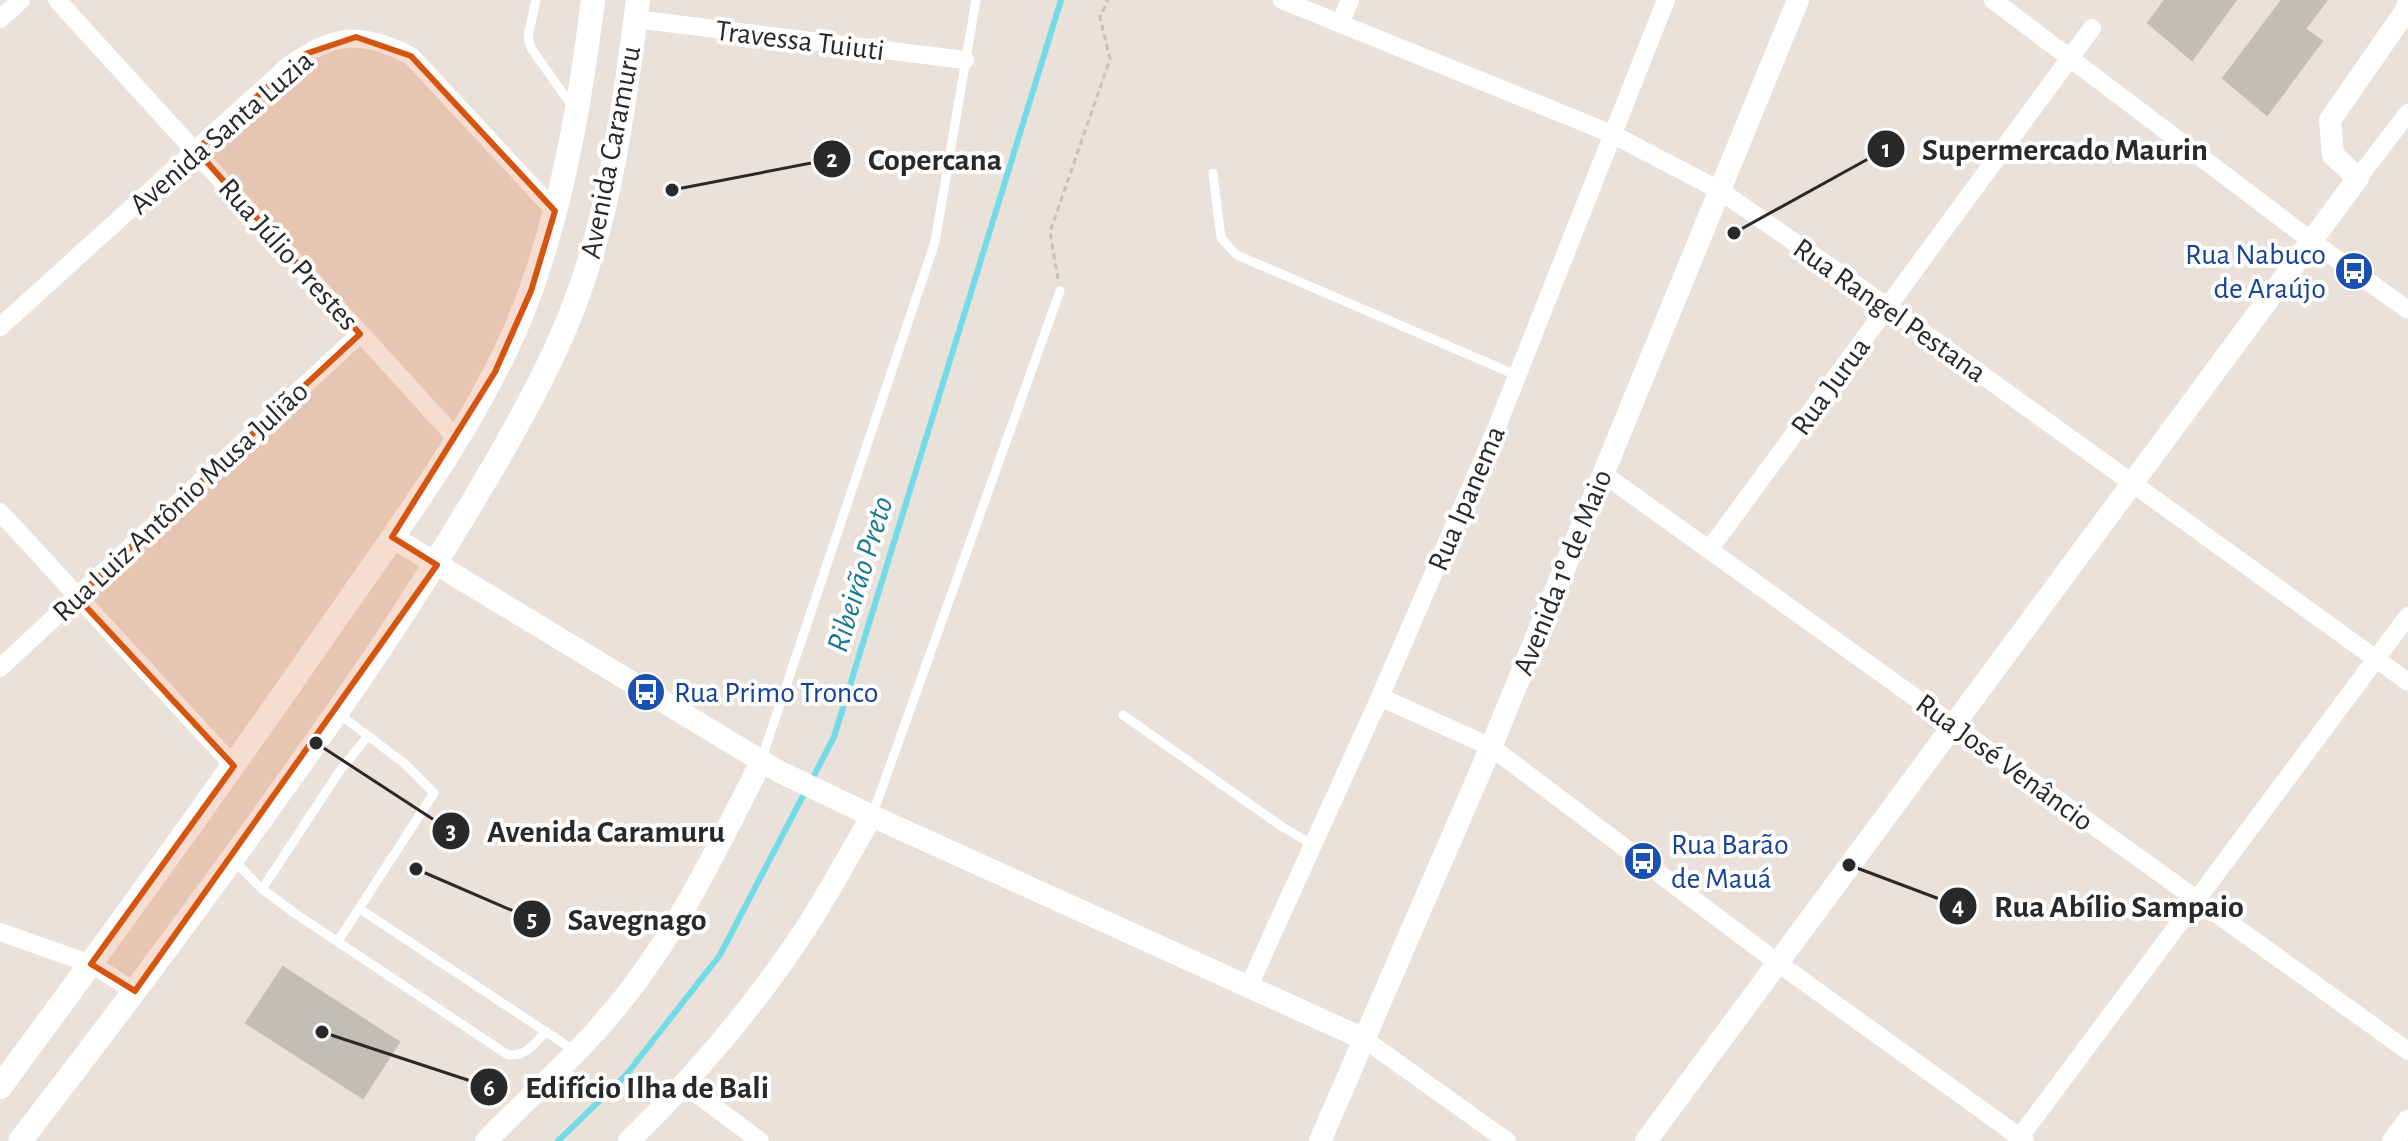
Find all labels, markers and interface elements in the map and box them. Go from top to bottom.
street label: Travessa Tuiuti [714,16,886,66]
street label: Avenida Caramuru [576,43,646,261]
street label: Avenida Santa Luzia [124,45,319,220]
callout: Supermercado Maurin [1866,121,2224,177]
callout: Copercana [812,131,1018,187]
text: Supermercado Maurin [1922,134,2208,166]
text: 1 [1882,138,1890,162]
text: Copercana [868,144,1002,176]
text: 2 [826,148,838,172]
street label: Rua Júlio Prestes [213,173,364,336]
street label: Rua Rangel Pestana [1788,233,1991,388]
place label: Rua Nabuco de Araújo [2185,240,2326,304]
bus stop icon: Rua Nabuco de Araújo [2333,250,2375,292]
street label: Rua Jurua [1785,332,1876,441]
street label: Rua Luiz Antônio Musa Julião [47,376,314,628]
street label: Rua Ipanema [1423,422,1511,575]
street label: Avenida 1º de Maio [1508,465,1618,679]
water label: Ribeirão Preto [821,493,899,656]
bus stop icon: Rua Primo Tronco [625,671,667,713]
place label: Rua Primo Tronco [674,678,879,708]
street label: Rua José Venâncio [1910,689,2099,837]
callout: Avenida Caramuru [431,803,741,859]
text: Avenida Caramuru [487,816,725,848]
text: 3 [446,820,456,844]
place label: Rua Barão de Mauá [1671,830,1789,894]
bus stop icon: Rua Barão de Mauá [1622,840,1664,882]
callout: Rua Abílio Sampaio [1938,878,2260,934]
callout: Savegnago [512,891,723,947]
text: Rua Abílio Sampaio [1994,891,2244,923]
text: 4 [1952,895,1964,919]
text: Savegnago [567,904,707,936]
text: 5 [527,908,537,932]
callout: Edifício Ilha de Bali [469,1059,785,1115]
text: Edifício Ilha de Bali [525,1072,769,1104]
text: 6 [483,1077,495,1101]

